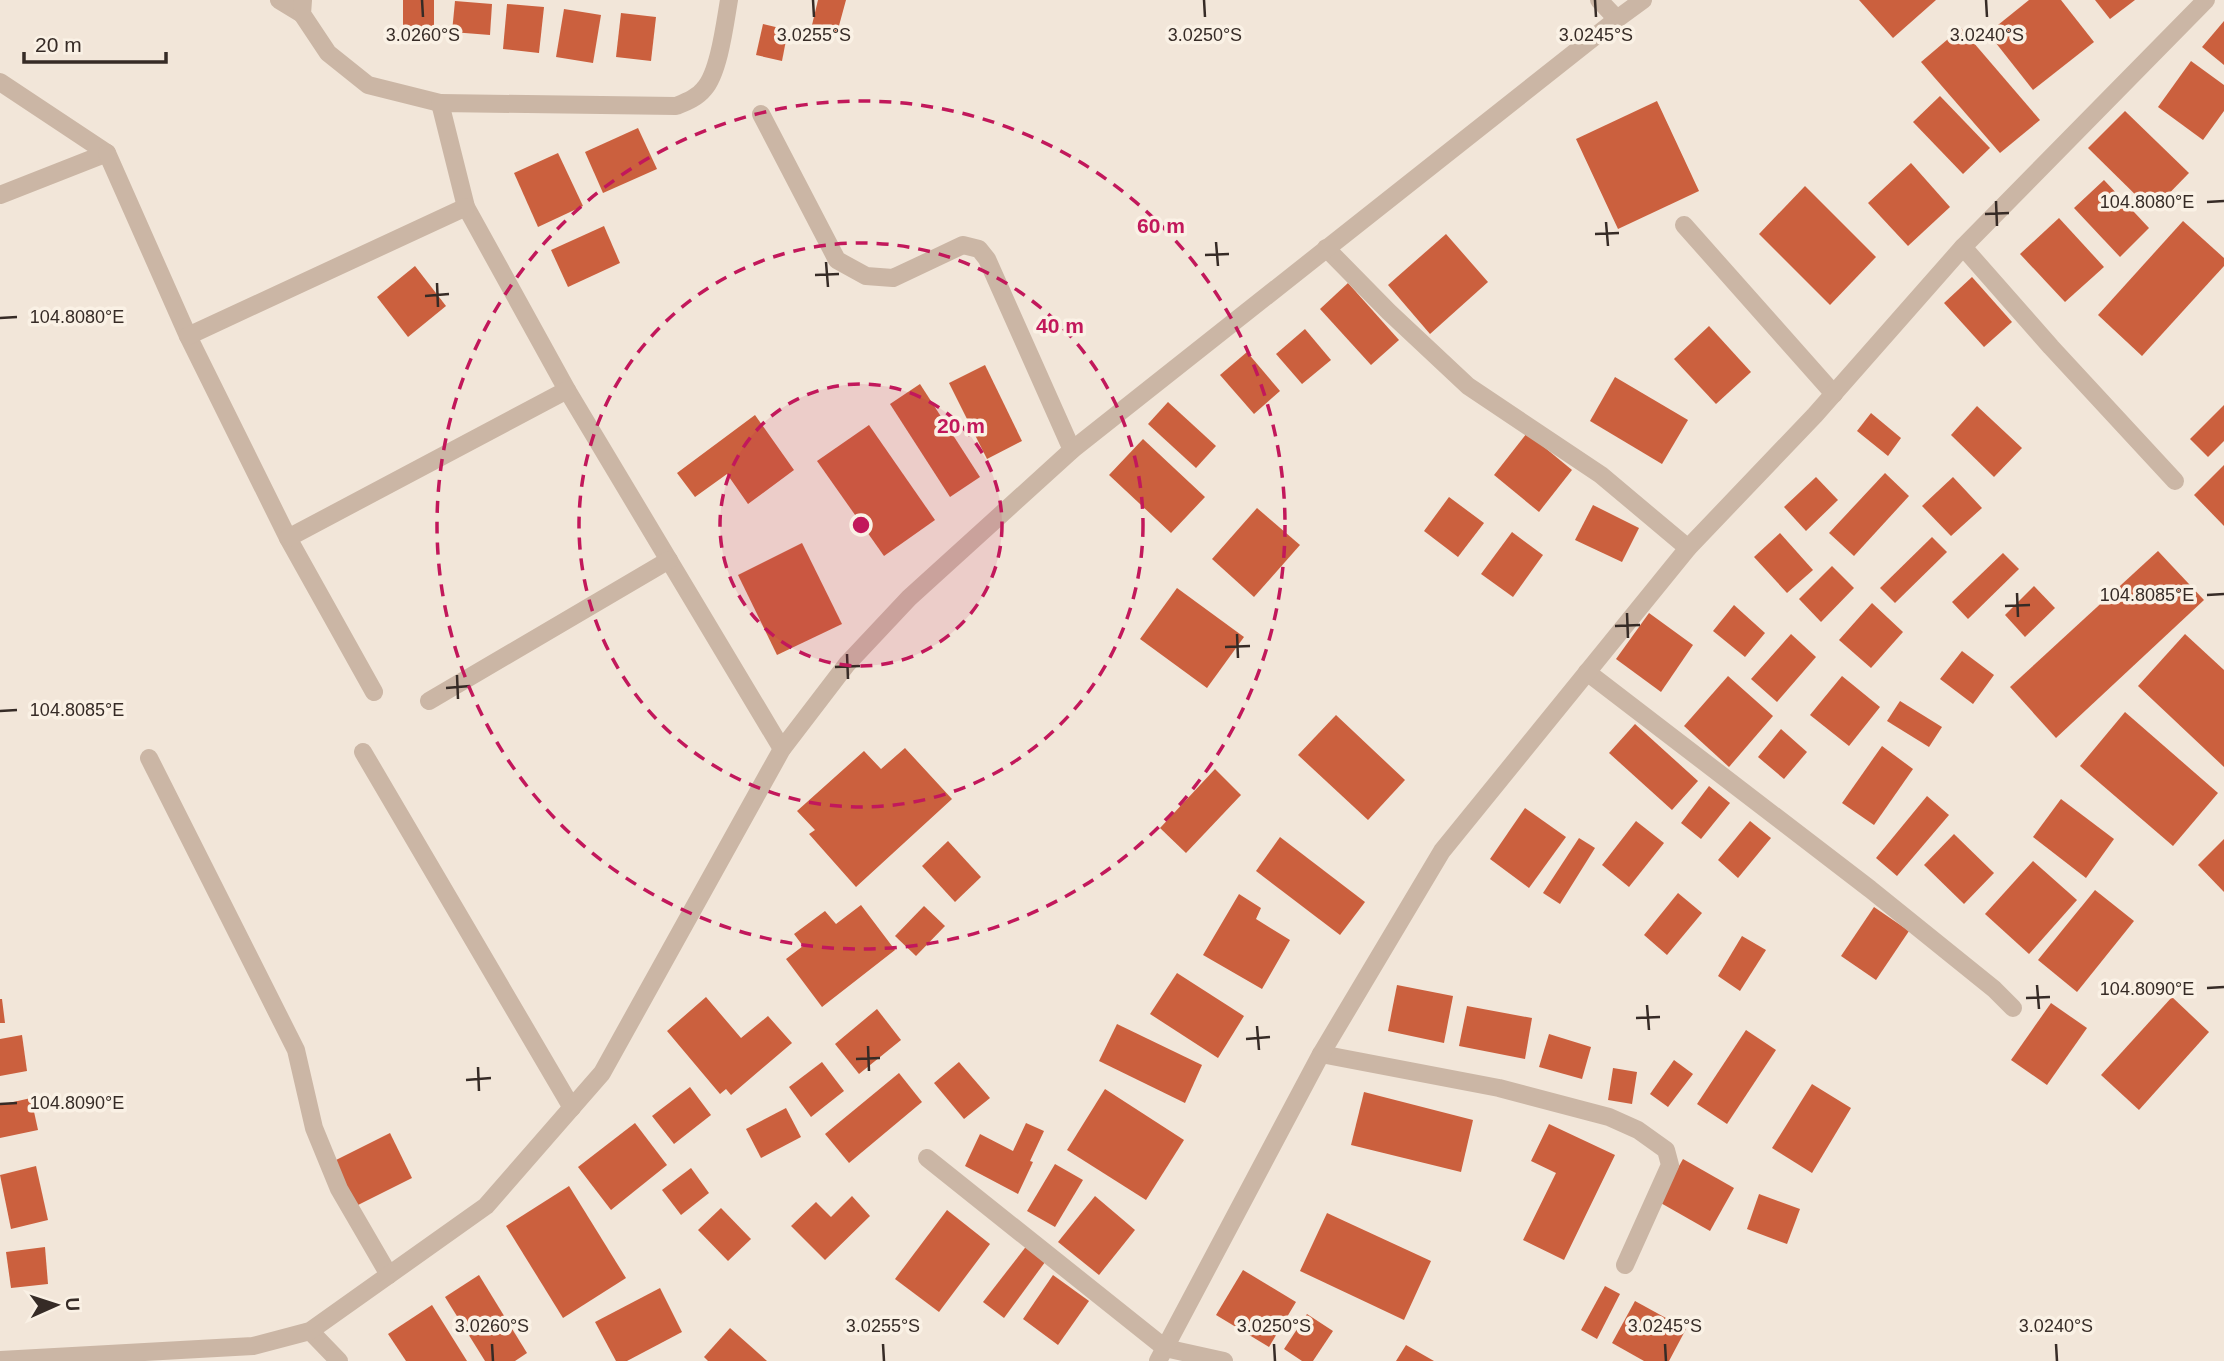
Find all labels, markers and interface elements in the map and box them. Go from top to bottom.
scale bar [24,21,166,65]
text: 3.0260°S [386,25,460,45]
text: 3.0255°S [777,25,851,45]
text: 3.0250°S [1168,25,1242,45]
text: 3.0245°S [1559,25,1633,45]
text: 3.0240°S [1950,25,2024,45]
text: 20 m [35,33,82,56]
text: 104.8080°E [2100,192,2194,212]
text: 60 m [1137,214,1185,237]
text: 104.8080°E [30,307,124,327]
text: 40 m [1036,314,1084,337]
text: 20 m [937,414,985,437]
centre of rings [849,513,873,537]
text: 104.8085°E [2100,585,2194,605]
text: 104.8085°E [30,700,124,720]
text: 104.8090°E [2100,979,2194,999]
text: 104.8090°E [30,1093,124,1113]
north arrow [21,1270,91,1340]
text: U [62,1297,83,1312]
text: 3.0260°S [455,1316,529,1336]
text: 3.0255°S [846,1316,920,1336]
text: 3.0250°S [1237,1316,1311,1336]
text: 3.0245°S [1628,1316,1702,1336]
text: 3.0240°S [2019,1316,2093,1336]

